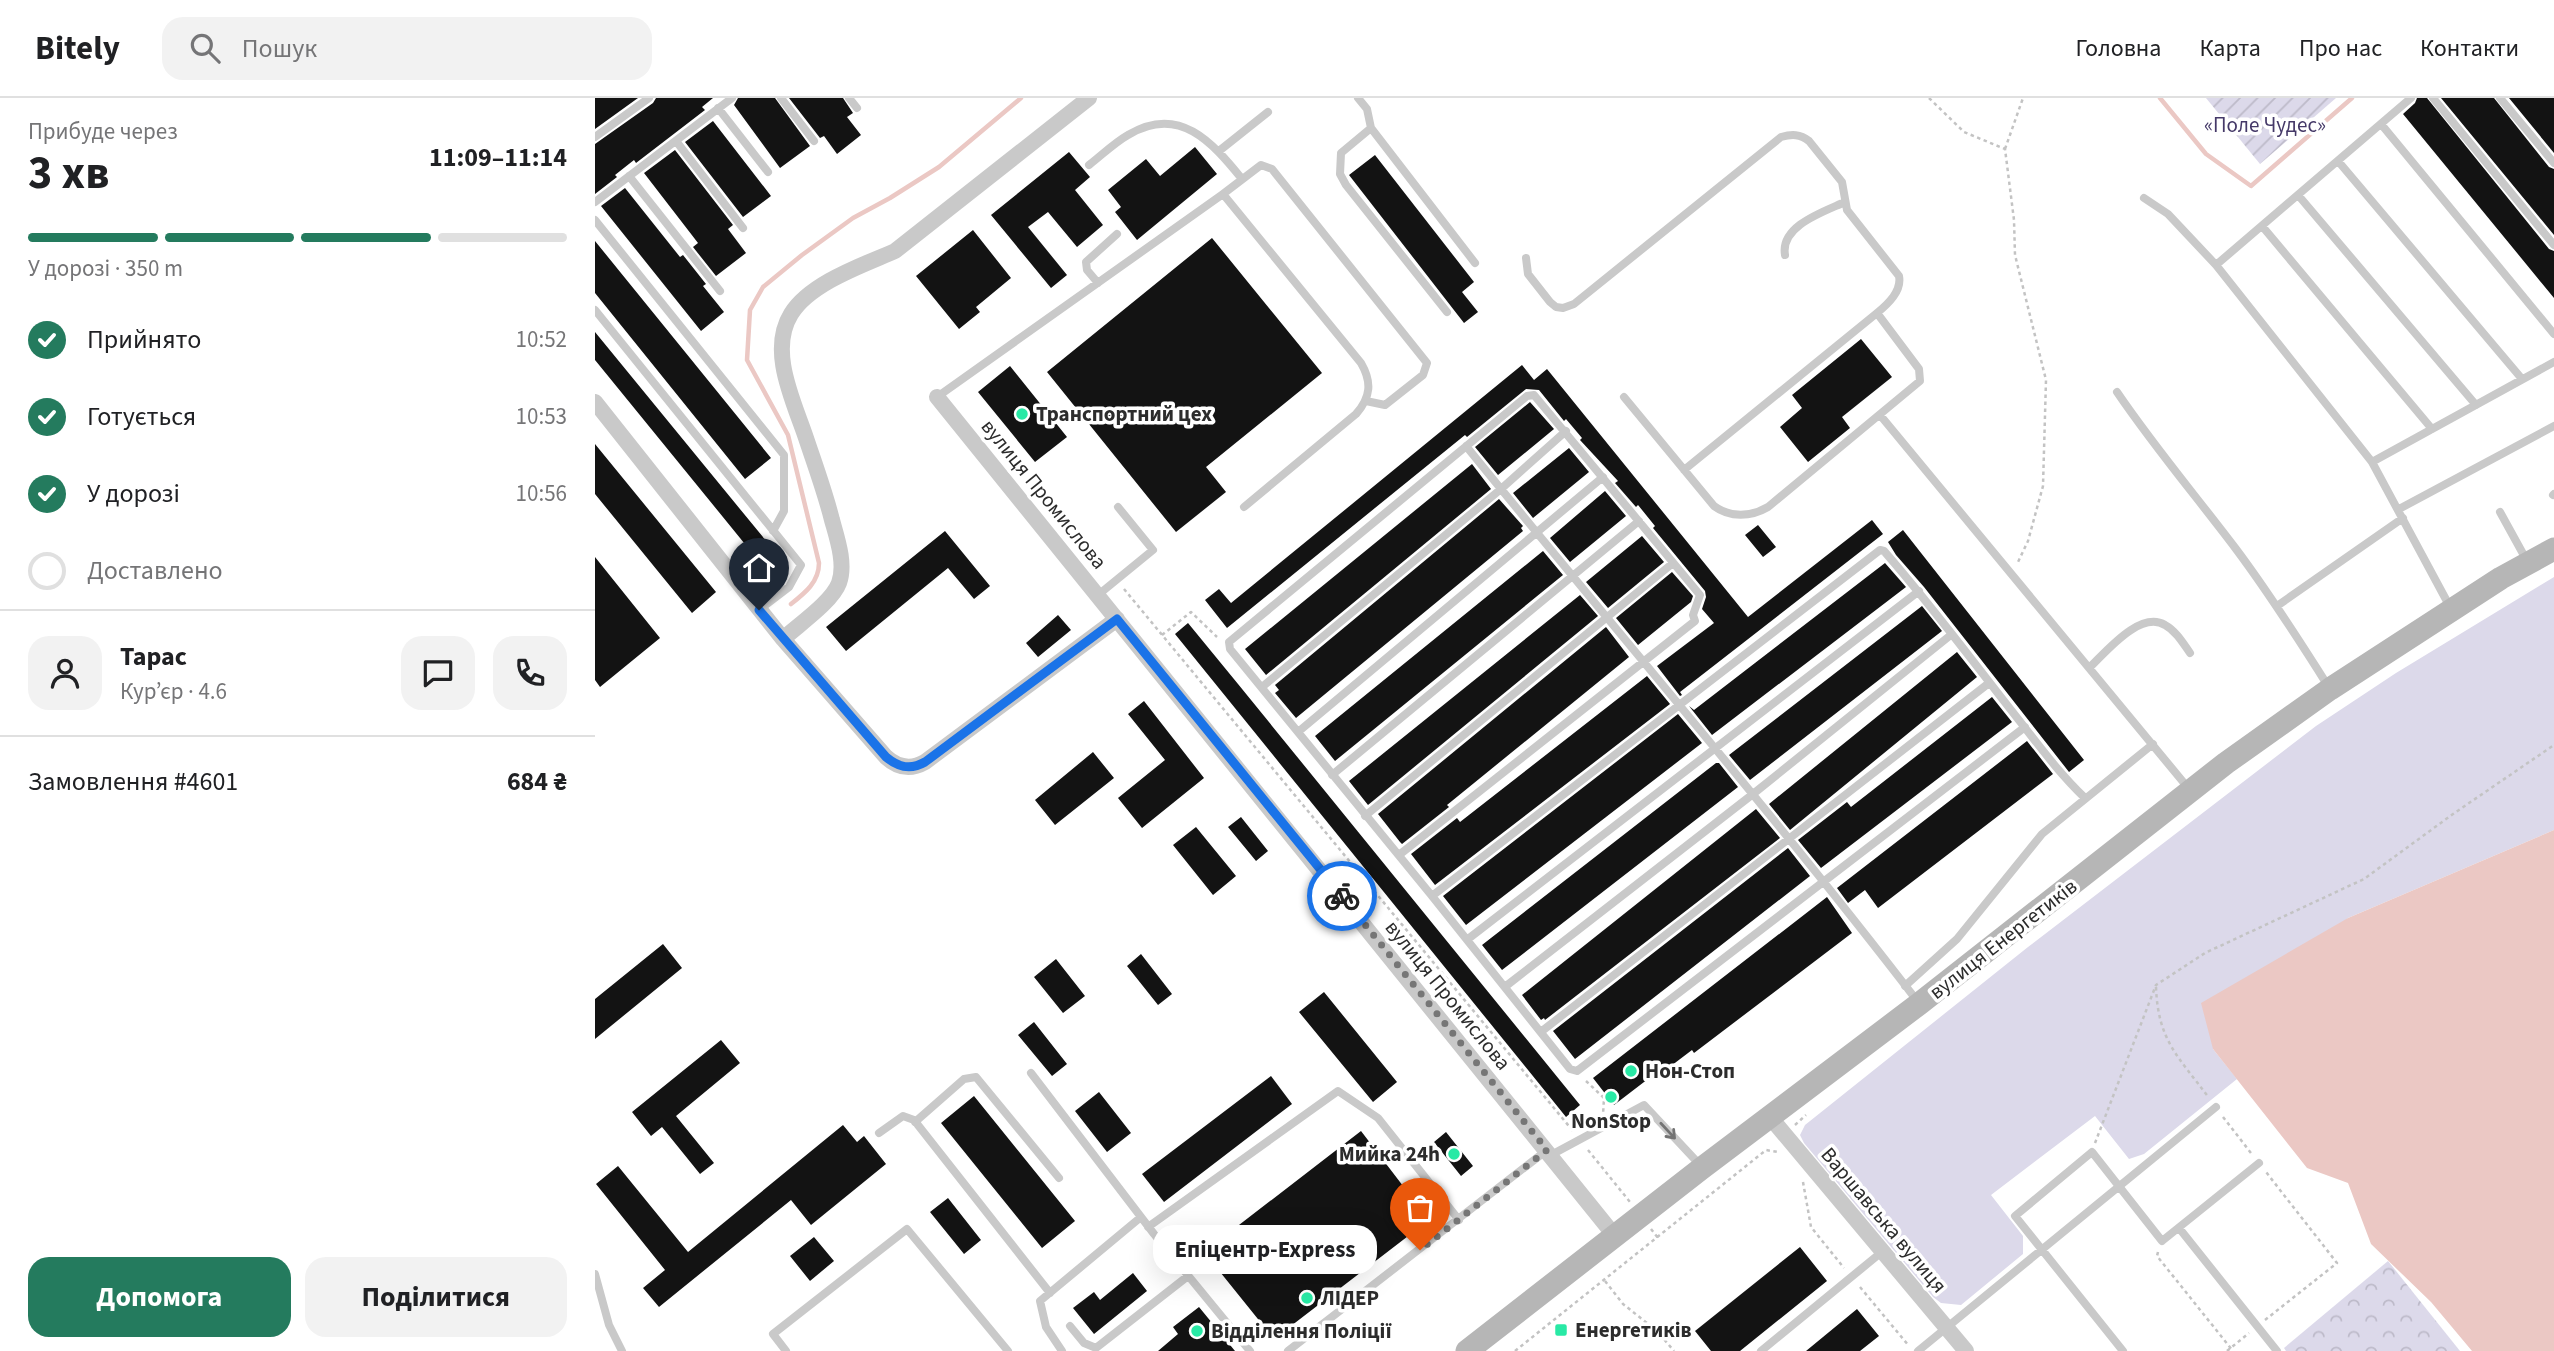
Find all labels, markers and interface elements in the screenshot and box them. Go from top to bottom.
search box [162,17,652,80]
text: Bitely [35,25,120,72]
icon: search [186,29,224,67]
text: Пошук [242,30,317,67]
text: Головна [2075,31,2161,66]
text: Карта [2199,31,2261,66]
text: Про нас [2299,31,2382,66]
text: Контакти [2420,31,2519,66]
park label: «Поле Чудес» [2204,110,2326,140]
text: Прибуде через [28,115,178,148]
text: 11:09–11:14 [429,139,567,176]
text: 3 хв [28,141,109,206]
text: У дорозі · 350 m [28,252,183,285]
icon: check [28,321,66,359]
text: Прийнято [87,321,201,358]
text: 10:52 [516,323,567,356]
icon: check [28,398,66,436]
text: Готується [87,398,196,435]
place label: Транспортний цех [1036,399,1212,429]
text: 10:53 [516,400,567,433]
marker: Транспортний цех [1014,406,1030,422]
street label: вулиця Промислова [974,413,1114,575]
icon: check [28,475,66,513]
text: У дорозі [87,475,180,512]
text: 10:56 [516,477,567,510]
pin [729,538,789,610]
icon: home [740,549,778,587]
text: Доставлено [87,552,223,589]
button: person [28,636,102,710]
button: chat [401,636,475,710]
button: phone [493,636,567,710]
text: Тарас [120,638,187,675]
text: Кур’єр · 4.6 [120,675,227,708]
text: Замовлення #4601 [28,763,238,800]
text: 684 ₴ [507,763,567,800]
courier [1307,861,1377,931]
street label: вулиця Енергетиків [1923,872,2083,1006]
icon: bike [1323,877,1361,915]
street label: вулиця Промислова [1378,914,1518,1076]
place label: Нон-Стоп [1645,1056,1735,1086]
marker: Нон-Стоп [1623,1063,1639,1079]
marker: NonStop [1603,1089,1619,1105]
place label: NonStop [1571,1106,1651,1136]
one-way arrow [1660,1122,1677,1139]
place label: Мийка 24һ [1339,1139,1440,1169]
street label: Варшавська вулиця [1814,1141,1954,1299]
marker: Мийка 24һ [1446,1146,1462,1162]
pin [1390,1178,1450,1250]
icon: bag [1401,1189,1439,1227]
callout: Епіцентр-Express [1154,1226,1378,1274]
text: Епіцентр-Express [1174,1233,1356,1266]
button: Допомога [28,1257,291,1337]
button: Поділитися [305,1257,567,1337]
place label: ЛІДЕР [1320,1283,1379,1313]
marker: ЛІДЕР [1299,1290,1315,1306]
place label: Енергетиків [1575,1315,1692,1345]
place label: Відділення Поліції [1211,1316,1392,1346]
marker: Енергетиків [1553,1322,1569,1338]
marker: Відділення Поліції [1189,1323,1205,1339]

